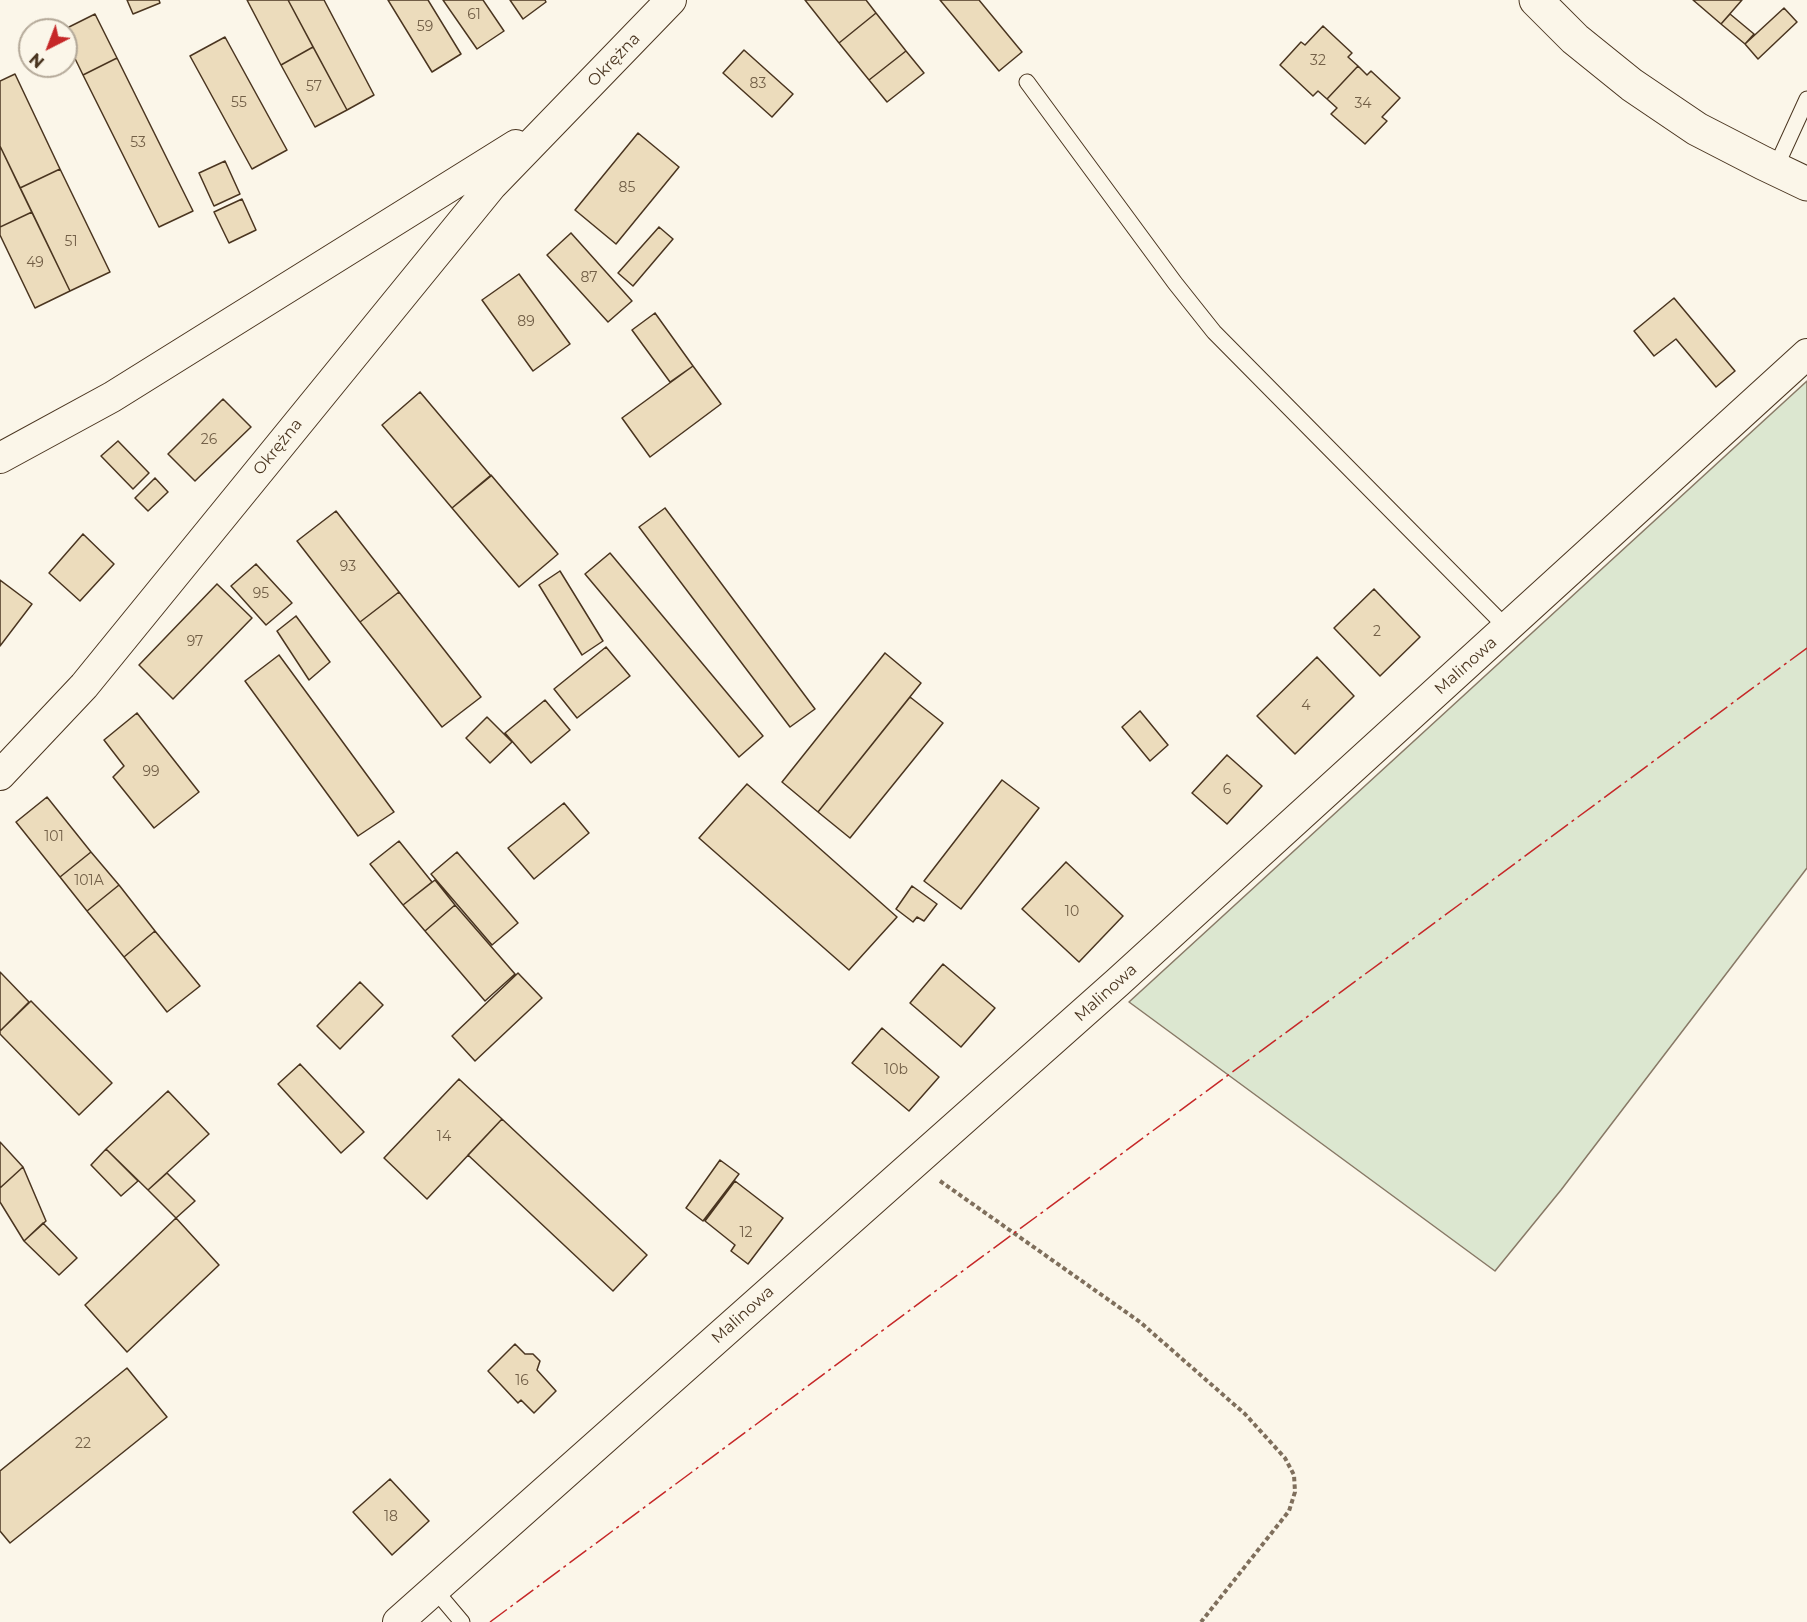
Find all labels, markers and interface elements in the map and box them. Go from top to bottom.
house number: 61 [467,7,481,23]
north arrow [18,18,78,78]
house number: 59 [417,19,433,35]
street label: Okrężna [584,29,644,91]
text: N [26,49,48,72]
house number: 32 [1310,53,1326,69]
house number: 83 [750,76,766,92]
house number: 57 [306,79,322,95]
house number: 55 [231,95,247,111]
house number: 34 [1354,96,1372,112]
house number: 53 [130,135,146,151]
house number: 85 [619,180,635,196]
house number: 51 [65,234,77,250]
house number: 49 [26,255,44,271]
house number: 87 [580,270,598,286]
house number: 89 [517,314,535,330]
street label: Okrężna [249,415,307,479]
house number: 26 [201,432,217,448]
house number: 93 [340,559,356,575]
house number: 95 [253,586,269,602]
house number: 2 [1373,624,1381,640]
street label: Malinowa [1431,633,1501,699]
house number: 97 [187,634,203,650]
house number: 4 [1301,698,1311,714]
house number: 99 [142,764,160,780]
house number: 6 [1223,782,1231,798]
house number: 101 [44,829,64,845]
house number: 101A [74,873,104,889]
house number: 10 [1065,904,1079,920]
street label: Malinowa [1071,960,1141,1026]
house number: 10b [884,1062,908,1078]
house number: 14 [437,1129,451,1145]
house number: 12 [739,1225,753,1241]
street label: Malinowa [708,1282,778,1348]
house number: 16 [515,1373,529,1389]
house number: 22 [75,1436,91,1452]
house number: 18 [384,1509,398,1525]

